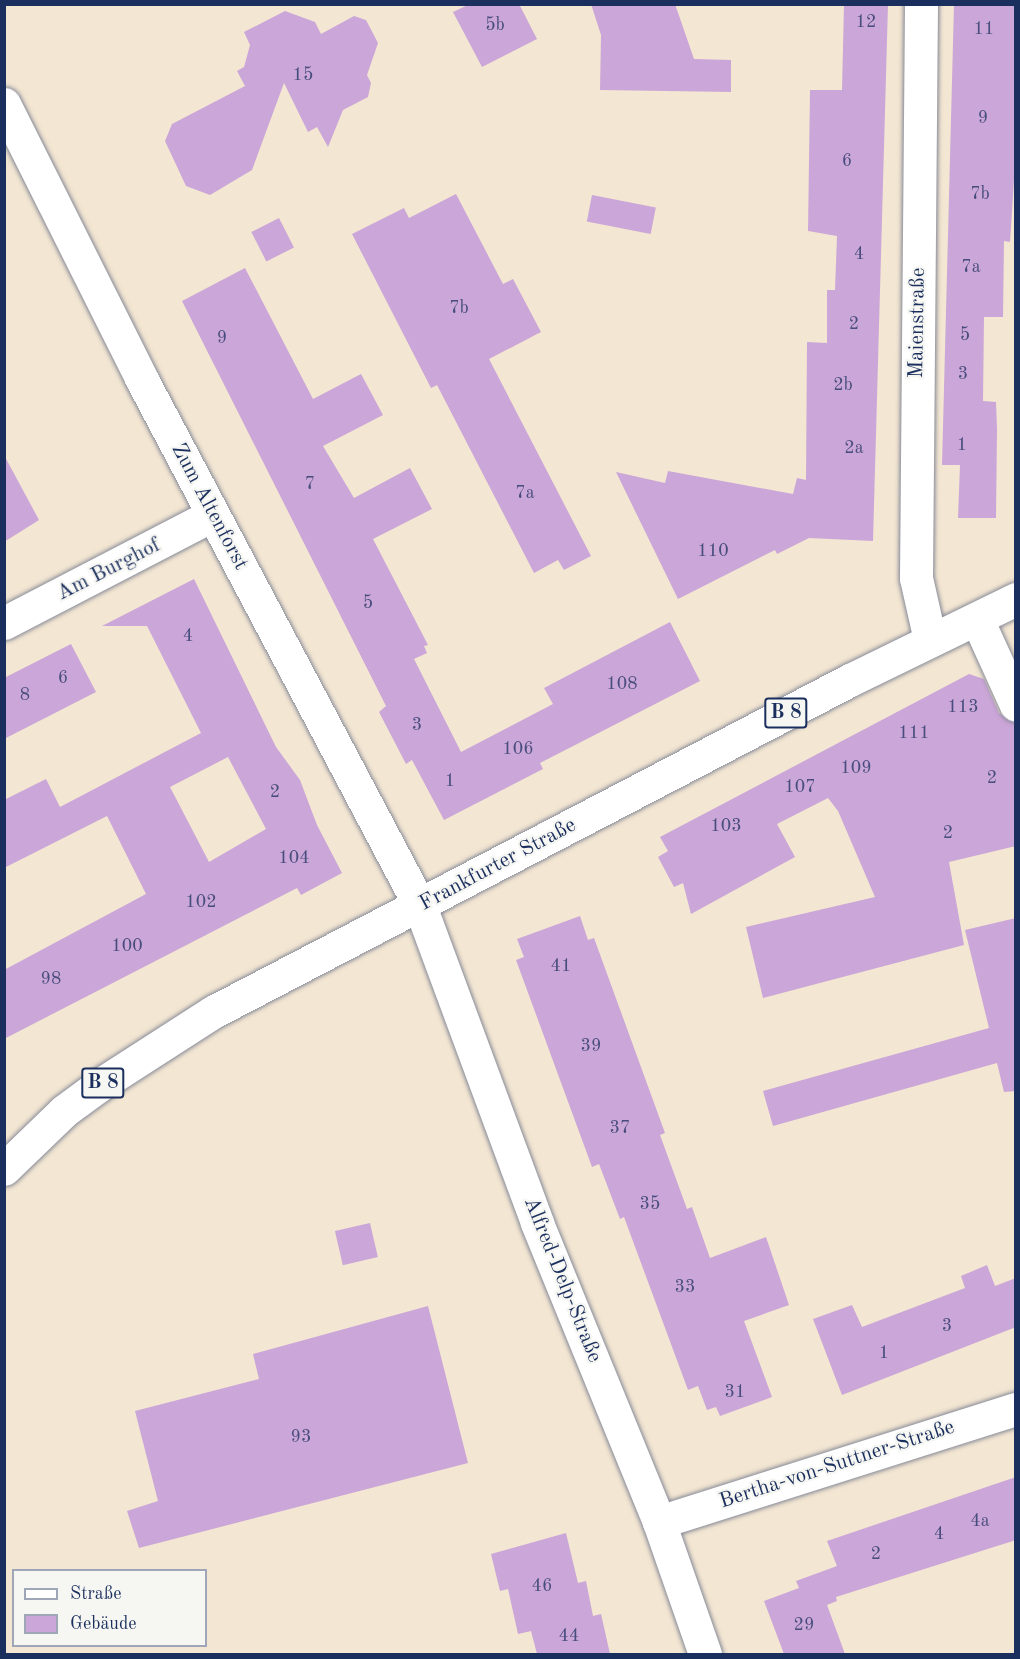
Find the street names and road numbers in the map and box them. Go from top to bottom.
street label: Maienstraße [904,267,932,379]
street label: Zum Altenforst [165,439,253,575]
street label: Am Burghof [53,533,165,607]
road number: B 8 [764,696,808,730]
street label: Frankfurter Straße [415,813,581,917]
road number: B 8 [80,1066,126,1100]
street label: Alfred-Delp-Straße [517,1194,607,1366]
street label: Bertha-von-Suttner-Straße [716,1415,958,1515]

